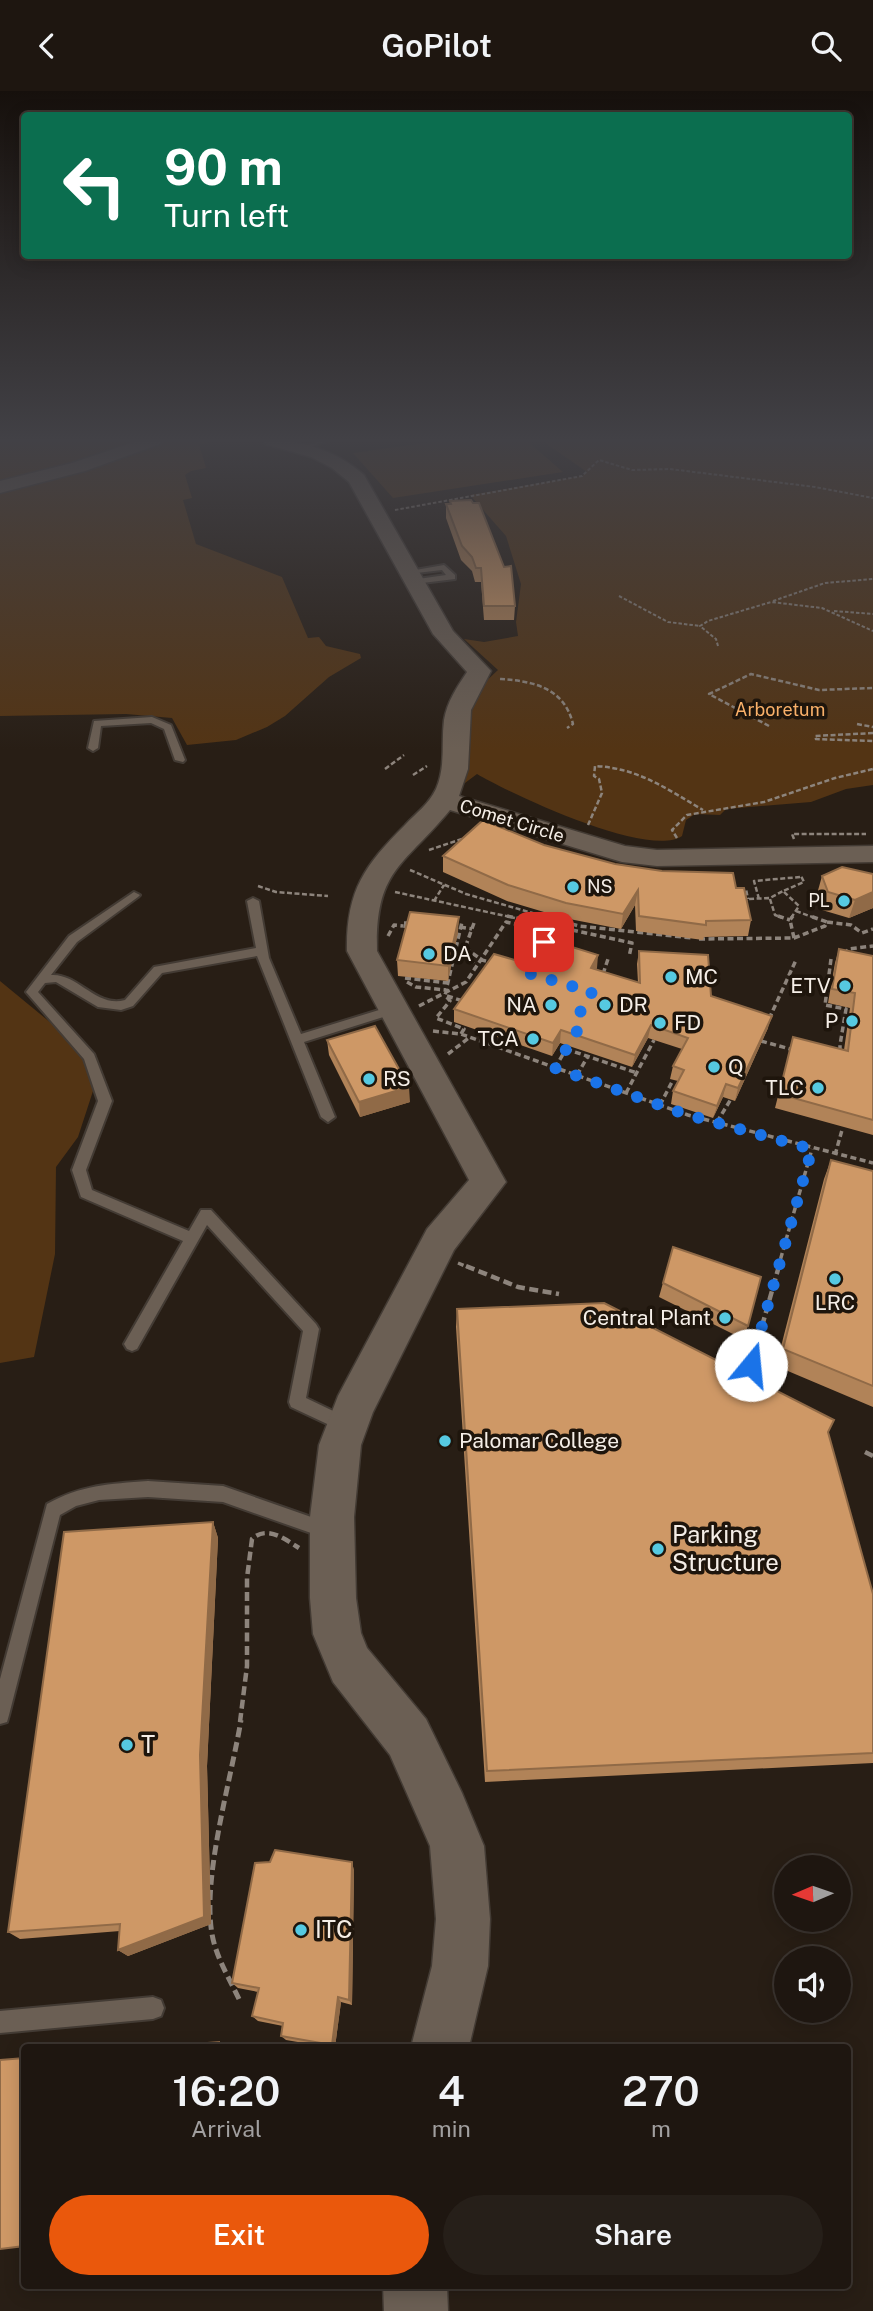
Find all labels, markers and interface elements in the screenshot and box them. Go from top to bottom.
icon: back [28,27,66,65]
text: GoPilot [381,27,492,64]
icon: search [807,27,845,65]
text: 90 m [164,138,283,196]
icon: left [49,140,140,231]
text: Turn left [164,197,289,234]
park label: Arboretum [735,699,825,720]
street label: Comet Circle [457,795,567,846]
place label: NS [587,876,613,897]
marker: NS [565,879,581,895]
place label: PL [808,890,830,911]
marker: PL [836,893,852,909]
pin [514,912,574,972]
icon: arrive [525,923,563,961]
place label: DA [443,941,472,966]
marker: DA [421,946,437,962]
place label: MC [685,964,718,989]
marker: MC [663,969,679,985]
place label: ETV [790,973,831,998]
marker: ETV [837,978,853,994]
place label: NA [506,992,537,1017]
place label: DR [619,992,648,1017]
marker: NA [543,997,559,1013]
marker: DR [597,997,613,1013]
place label: P [825,1008,838,1033]
place label: FD [674,1010,701,1035]
marker: P [844,1013,860,1029]
marker: FD [652,1015,668,1031]
place label: TCA [478,1026,519,1051]
marker: TCA [525,1031,541,1047]
place label: Q [728,1054,744,1079]
marker: Q [706,1059,722,1075]
place label: RS [383,1066,411,1091]
marker: RS [361,1071,377,1087]
place label: TLC [765,1075,804,1100]
marker: TLC [810,1080,826,1096]
marker: LRC [827,1271,843,1287]
place label: LRC [815,1290,855,1315]
place label: Central Plant [583,1305,711,1330]
marker: Central Plant [717,1310,733,1326]
position arrow [714,1328,788,1402]
place label: Palomar College [459,1428,619,1453]
marker: Palomar College [437,1433,453,1449]
place label: Parking Structure [672,1520,779,1576]
marker: Parking Structure [650,1541,666,1557]
place label: T [141,1730,155,1758]
marker: T [119,1737,135,1753]
north arrow [774,1855,850,1932]
map controls [774,1855,851,2023]
place label: ITC [315,1915,352,1943]
marker: ITC [293,1922,309,1938]
button: sound [774,1946,851,2023]
text: 16:20 [172,2066,281,2115]
text: 4 [438,2066,465,2115]
text: 270 [622,2066,700,2115]
text: Arrival [191,2115,262,2142]
text: min [432,2115,471,2142]
text: m [651,2115,671,2142]
button: Exit [49,2195,429,2275]
button: Share [443,2195,823,2275]

